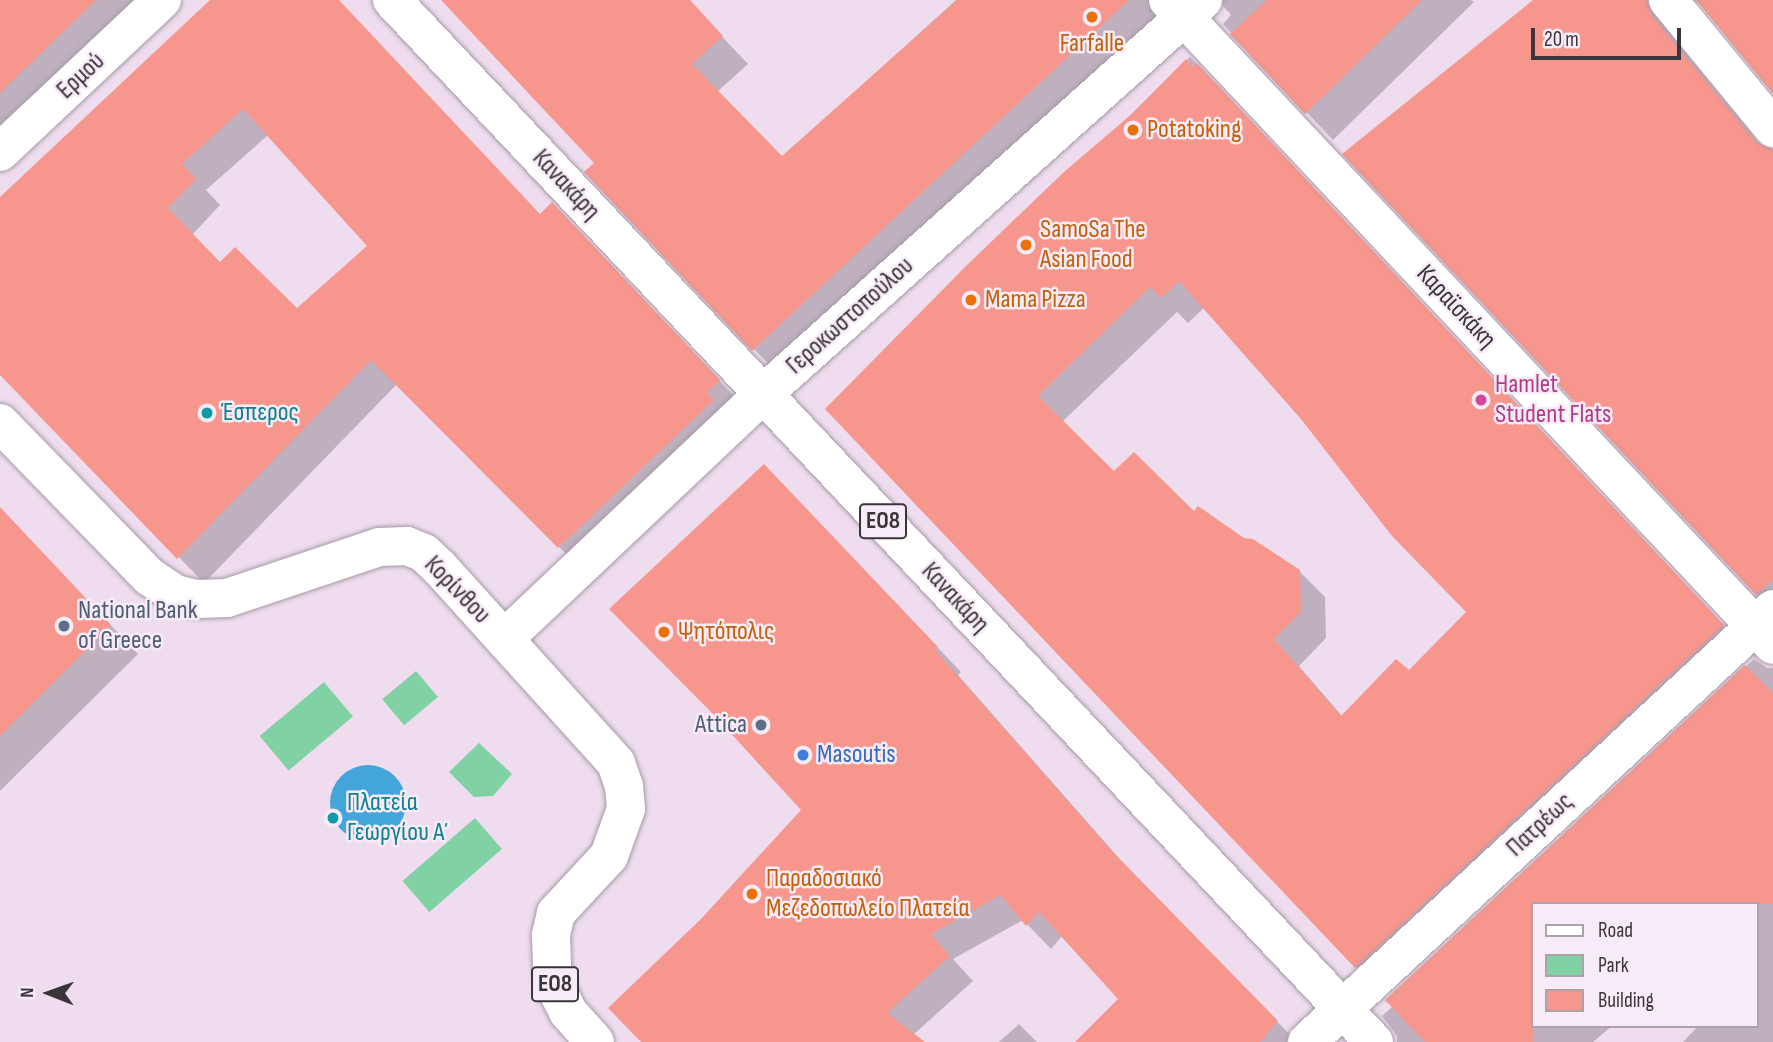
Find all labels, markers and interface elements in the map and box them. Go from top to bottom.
marker: Farfalle [1084,9,1100,25]
scale bar [1535,14,1686,58]
text: 20 m [1544,27,1579,52]
place label: Farfalle [1060,28,1124,60]
street label: Ερμού [50,46,112,106]
place label: Potatoking [1147,114,1241,146]
marker: Potatoking [1125,122,1141,138]
street label: Κανακάρη [525,143,607,227]
place label: SamoSa The Asian Food [1040,214,1146,276]
marker: SamoSa The Asian Food [1018,237,1034,253]
street label: Γεροκωστοπούλου [780,251,920,381]
street label: Καραϊσκάκη [1410,259,1502,355]
place label: Mama Pizza [985,284,1086,316]
marker: Mama Pizza [963,292,979,308]
place label: Hamlet Student Flats [1495,369,1611,430]
marker: Hamlet Student Flats [1473,392,1489,408]
place label: Έσπερος [221,397,299,429]
marker: Έσπερος [199,405,215,421]
road number: ΕΟ8 [858,500,908,542]
street label: Κορίνθου [417,550,497,630]
street label: Κανακάρη [914,556,996,640]
place label: National Bank of Greece [78,595,198,656]
place label: Ψητόπολις [678,616,774,648]
marker: National Bank of Greece [56,618,72,634]
marker: Ψητόπολις [656,624,672,640]
place label: Attica [695,709,747,741]
marker: Attica [753,717,769,733]
place label: Masoutis [817,739,896,771]
marker: Masoutis [795,747,811,763]
street label: Πατρέως [1500,786,1580,864]
place label: Πλατεία Γεωργίου Α΄ [347,787,448,848]
marker: Πλατεία Γεωργίου Α΄ [325,810,341,826]
place label: Παραδοσιακό Μεζεδοπωλείο Πλατεία [766,863,970,924]
marker: Παραδοσιακό Μεζεδοπωλείο Πλατεία [744,886,760,902]
legend [1532,902,1759,1028]
text: Road [1598,918,1633,943]
text: Park [1598,953,1629,978]
north arrow [14,958,84,1028]
road number: ΕΟ8 [530,964,580,1004]
text: N [16,987,39,998]
text: Building [1598,988,1654,1013]

